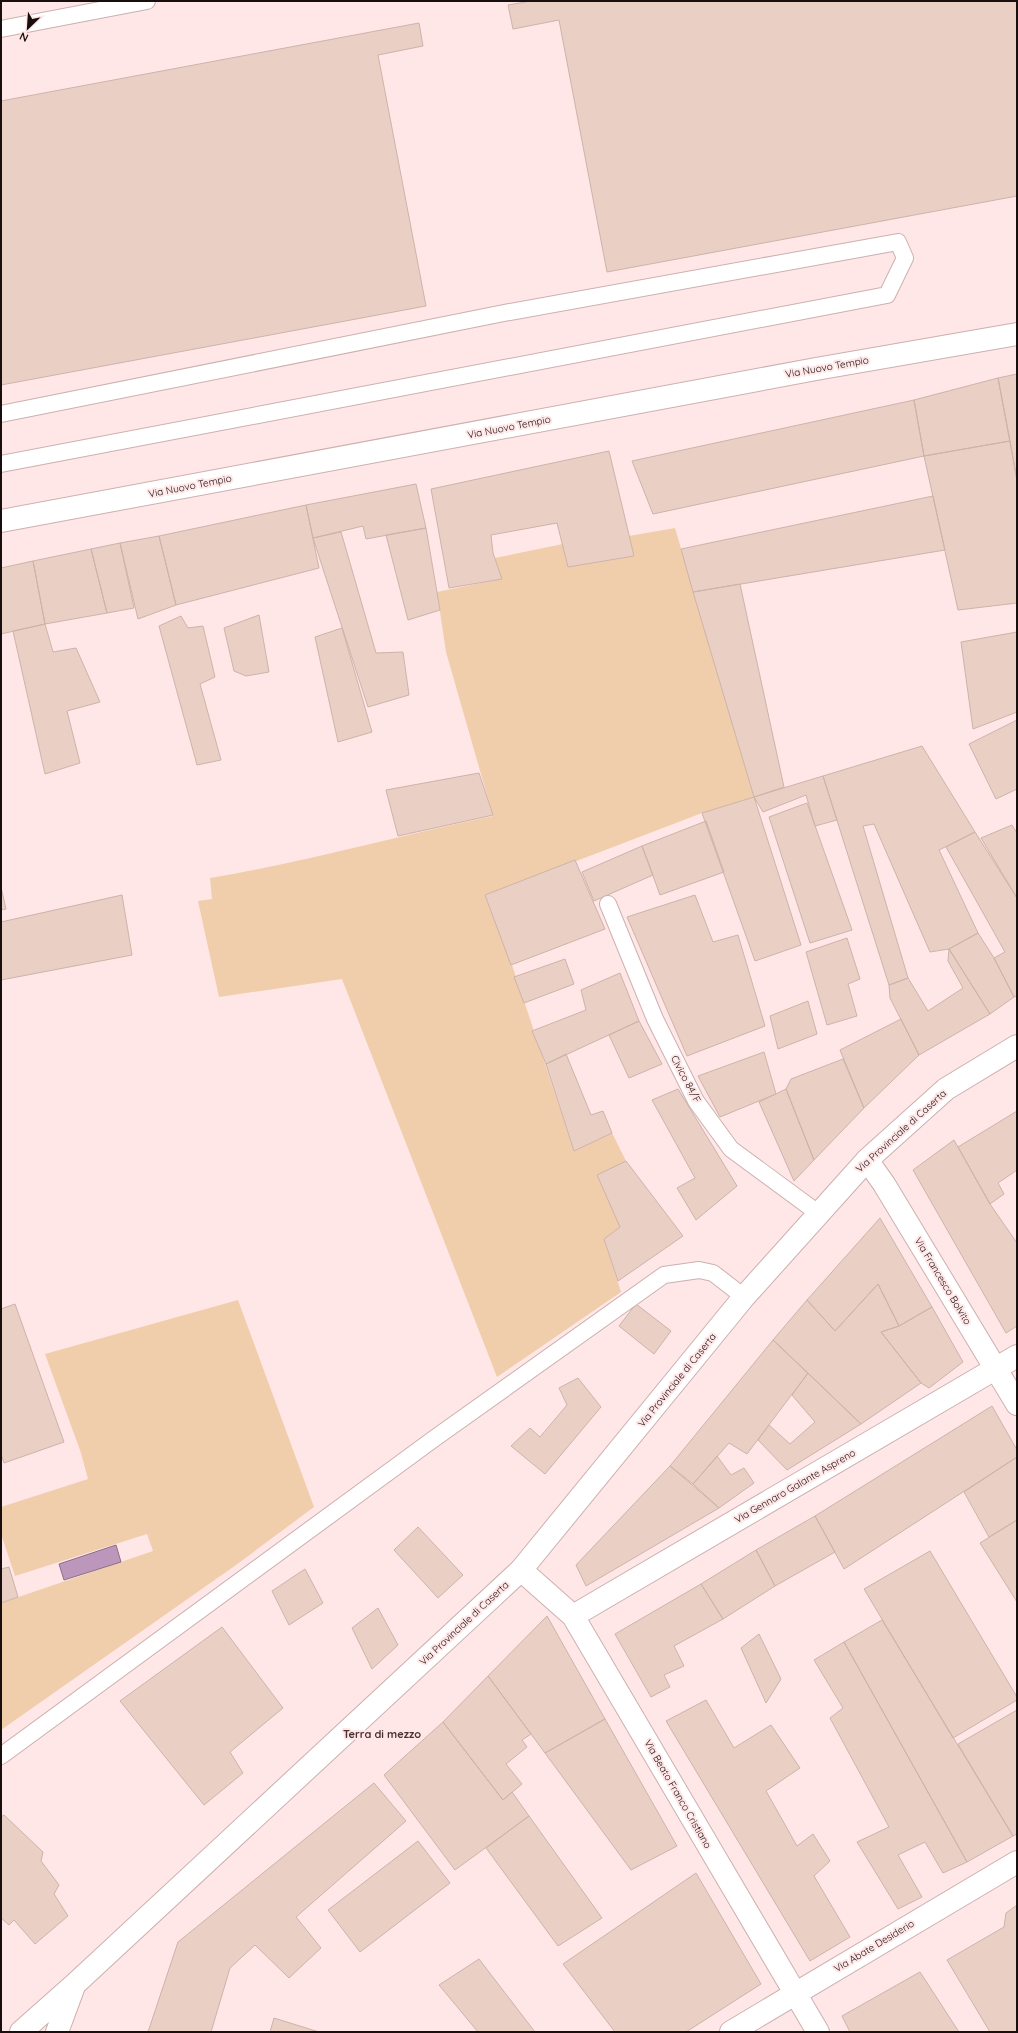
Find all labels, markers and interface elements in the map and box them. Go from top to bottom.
north arrow [8,8,48,48]
text: N [17,29,30,45]
street label: Via Nuovo Tempio [784,353,870,381]
street label: Via Nuovo Tempio [466,413,552,441]
street label: Via Nuovo Tempio [147,472,233,500]
street label: Civico 84/F [668,1053,704,1105]
street label: Via Provinciale di Caserta [853,1087,949,1175]
street label: Via Francesco Bolvito [912,1235,974,1327]
street label: Via Provinciale di Caserta [635,1330,719,1430]
street label: Via Gennaro Galante Aspreno [732,1446,858,1526]
street label: Via Provinciale di Caserta [417,1578,511,1668]
district label: Terra di mezzo [343,1727,421,1741]
street label: Via Beato Franco Cristiano [641,1737,715,1851]
street label: Via Abate Desiderio [831,1917,917,1975]

